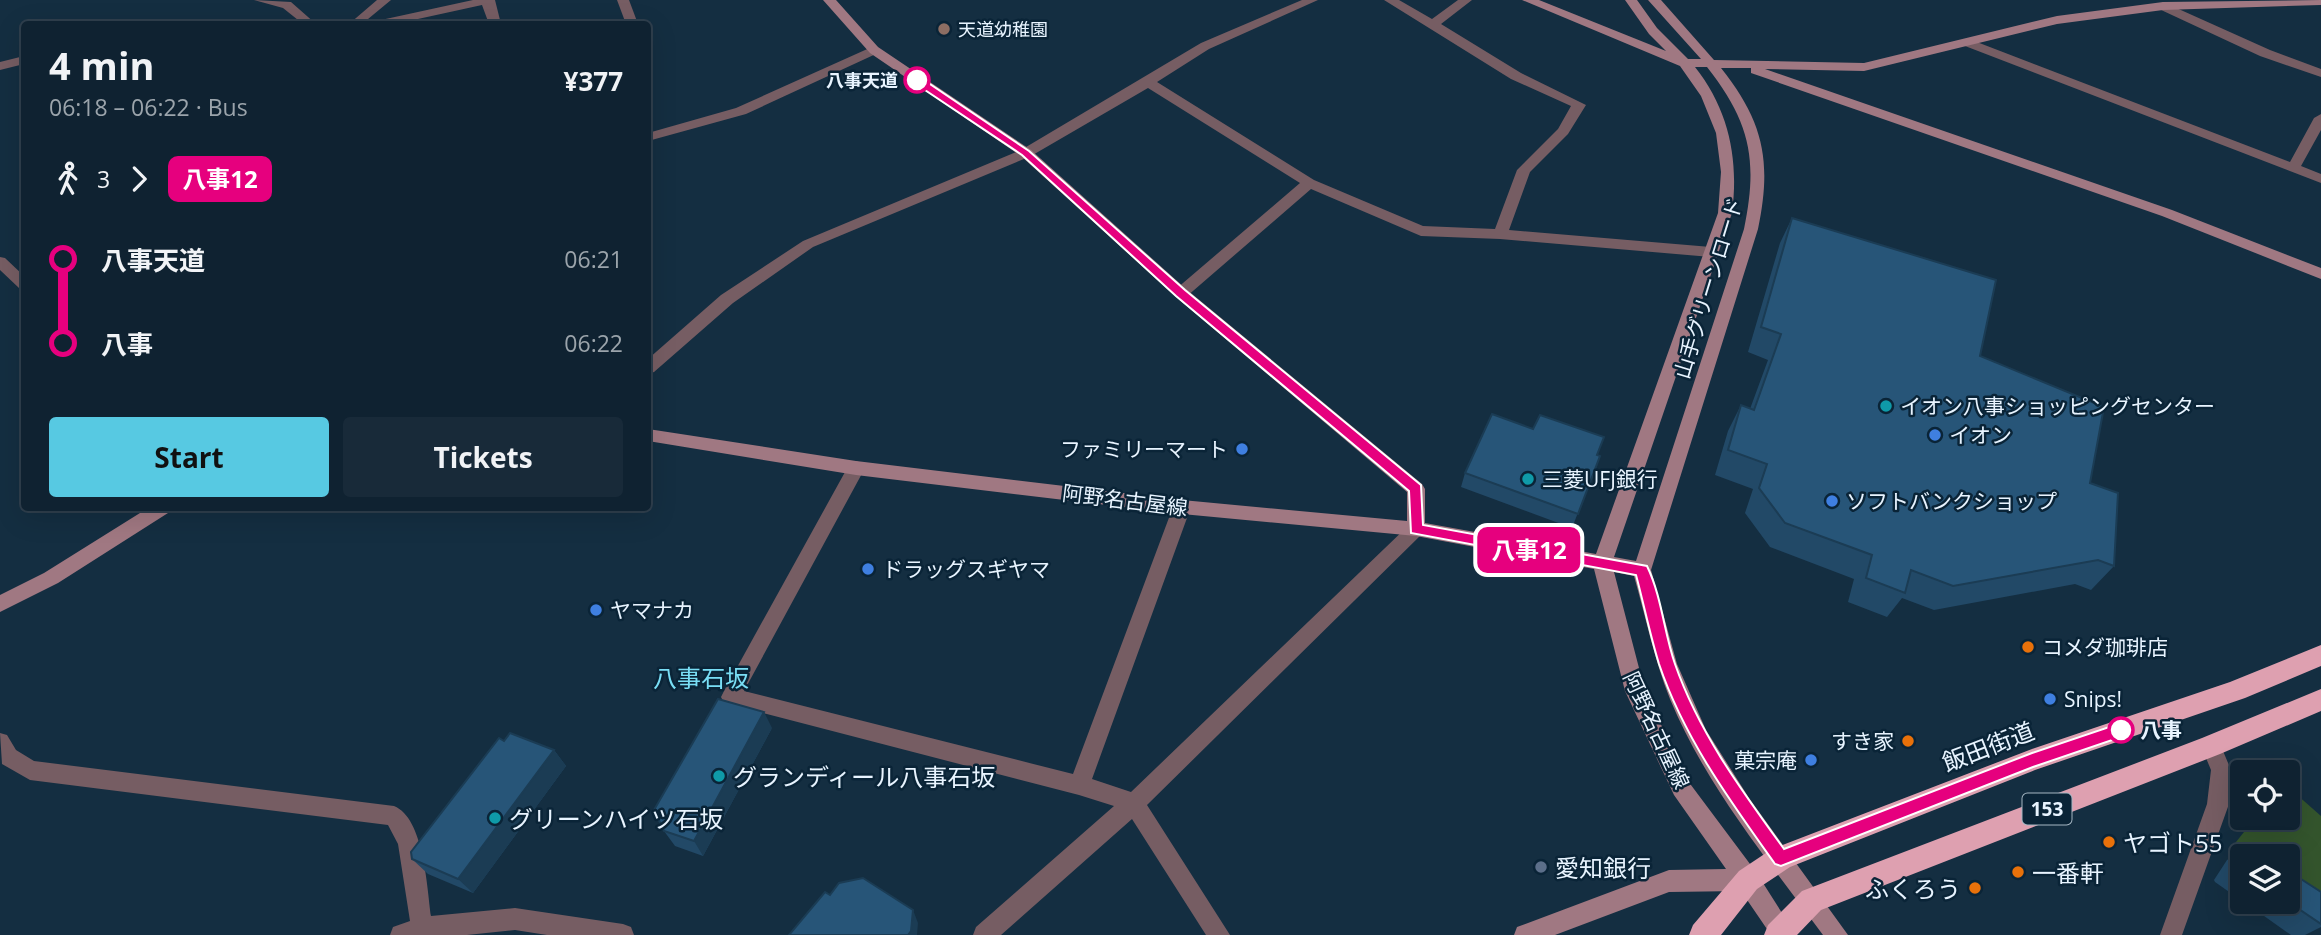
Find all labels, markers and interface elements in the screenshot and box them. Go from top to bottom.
place label: 天道幼稚園 [958,17,1048,41]
marker: 天道幼稚園 [936,21,952,37]
text: 4 min [49,39,154,91]
text: ¥377 [564,63,623,99]
marker: 八事天道 [904,67,930,93]
place label: 八事天道 [826,68,898,92]
text: 06:18 – 06:22 · Bus [49,91,248,123]
icon: walk [49,160,87,198]
icon: forward [120,160,158,198]
text: 八事12 [182,162,258,195]
text: 3 [97,163,110,195]
street label: 山手グリーンロード [1667,194,1749,382]
text: 八事天道 [101,242,205,278]
text: 06:21 [564,243,623,275]
text: 八事 [101,326,153,362]
text: 06:22 [564,327,623,359]
place label: イオン八事ショッピングセンター [1900,392,2215,420]
marker: イオン八事ショッピングセンター [1878,398,1894,414]
button: Start [49,417,329,497]
button: Tickets [343,417,623,497]
place label: イオン [1949,421,2012,449]
marker: イオン [1927,427,1943,443]
place label: ファミリーマート [1060,435,1228,463]
marker: ファミリーマート [1234,441,1250,457]
place label: 三菱UFJ銀行 [1542,465,1658,493]
marker: 三菱UFJ銀行 [1520,471,1536,487]
street label: 阿野名古屋線 [1061,478,1189,522]
place label: ソフトバンクショップ [1846,487,2057,515]
marker: ソフトバンクショップ [1824,493,1840,509]
line badge: 八事12 [1480,527,1578,573]
text: 八事12 [1491,533,1567,566]
place label: ドラッグスギヤマ [882,555,1050,583]
marker: ドラッグスギヤマ [860,561,876,577]
place label: ヤマナカ [610,596,694,624]
marker: ヤマナカ [588,602,604,618]
place label: コメダ珈琲店 [2042,633,2168,661]
marker: コメダ珈琲店 [2020,639,2036,655]
district label: 八事石坂 [653,661,749,694]
street label: 阿野名古屋線 [1618,667,1696,793]
place label: Snips! [2064,685,2122,713]
marker: Snips! [2042,691,2058,707]
street label: 飯田街道 [1937,713,2039,779]
place label: 八事 [2140,716,2182,744]
marker: 八事 [2108,717,2134,743]
place label: すき家 [1831,727,1894,755]
marker: すき家 [1900,733,1916,749]
place label: 菓宗庵 [1734,746,1797,774]
marker: 菓宗庵 [1803,752,1819,768]
place label: グランディール八事石坂 [733,760,995,793]
map controls [2230,760,2300,914]
button: locate [2230,760,2300,830]
marker: グランディール八事石坂 [711,768,727,784]
road number: 153 [2022,794,2072,824]
place label: グリーンハイツ石坂 [509,802,723,835]
marker: グリーンハイツ石坂 [487,810,503,826]
place label: ヤゴト55 [2123,826,2222,859]
marker: ヤゴト55 [2101,834,2117,850]
button: layers [2230,844,2300,914]
place label: 愛知銀行 [1555,851,1651,884]
place label: 一番軒 [2032,856,2104,889]
marker: 愛知銀行 [1533,859,1549,875]
marker: 一番軒 [2010,864,2026,880]
place label: ふくろう [1865,872,1961,905]
marker: ふくろう [1967,880,1983,896]

